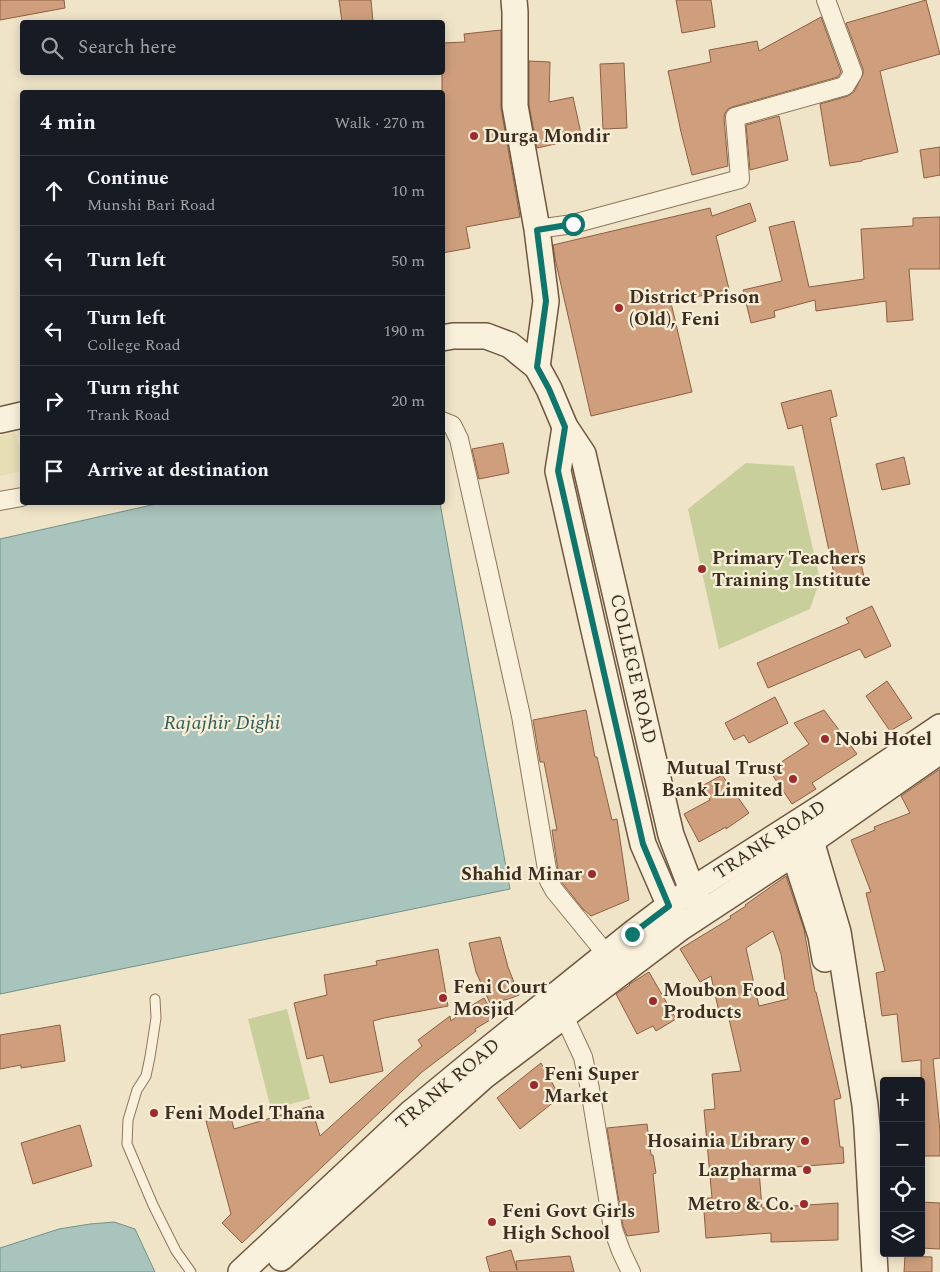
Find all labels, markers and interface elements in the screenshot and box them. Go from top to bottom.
search box [20,20,445,75]
text: Search here [78,33,177,62]
icon: search [38,34,66,62]
text: 4 min [40,107,96,139]
text: Walk · 270 m [334,111,425,135]
place label: Durga Mondir [484,122,611,151]
marker: Durga Mondir [468,130,480,142]
text: Continue [87,164,169,193]
icon: ahead [40,177,68,205]
text: 10 m [391,179,425,203]
text: Munshi Bari Road [87,193,216,217]
route start [562,213,585,236]
text: Turn left [87,246,166,275]
icon: left [40,247,68,275]
text: 50 m [391,249,425,273]
place label: District Prison (Old), Feni [629,283,760,334]
marker: District Prison (Old), Feni [613,302,625,314]
text: Turn left [87,304,166,333]
icon: left [40,317,68,345]
text: 190 m [383,319,425,343]
text: College Road [87,333,181,357]
text: Turn right [87,374,180,403]
icon: right [40,387,68,415]
text: 20 m [391,389,425,413]
text: Trank Road [87,403,170,427]
text: Arrive at destination [87,456,269,485]
icon: arrive [40,457,68,485]
place label: Primary Teachers Training Institute [712,544,871,595]
marker: Primary Teachers Training Institute [696,563,708,575]
street label: COLLEGE ROAD [602,591,664,747]
water label: Rajajhir Dighi [164,708,281,738]
place label: Nobi Hotel [835,725,932,754]
marker: Nobi Hotel [819,733,831,745]
place label: Mutual Trust Bank Limited [662,754,783,805]
marker: Mutual Trust Bank Limited [787,773,799,785]
street label: TRANK ROAD [708,793,832,887]
place label: Shahid Minar [461,860,583,889]
marker: Shahid Minar [586,868,598,880]
route end [621,923,644,946]
place label: Feni Court Mosjid [453,973,547,1024]
place label: Moubon Food Products [663,976,786,1027]
marker: Feni Court Mosjid [437,992,449,1004]
marker: Moubon Food Products [647,995,659,1007]
street label: TRANK ROAD [389,1031,507,1137]
place label: Feni Super Market [544,1060,640,1111]
map controls [880,1077,925,1257]
button: + [880,1077,925,1122]
marker: Feni Super Market [528,1079,540,1091]
place label: Feni Model Thana [164,1099,325,1128]
marker: Feni Model Thana [148,1107,160,1119]
button: − [880,1122,925,1167]
place label: Hosainia Library [647,1127,796,1156]
marker: Hosainia Library [799,1135,811,1147]
place label: Lazpharma [698,1156,797,1185]
marker: Lazpharma [801,1164,813,1176]
button: locate [880,1167,925,1212]
place label: Metro & Co. [687,1190,794,1219]
place label: Feni Govt Girls High School [502,1197,635,1248]
marker: Metro & Co. [798,1198,810,1210]
button: layers [880,1212,925,1257]
marker: Feni Govt Girls High School [486,1216,498,1228]

